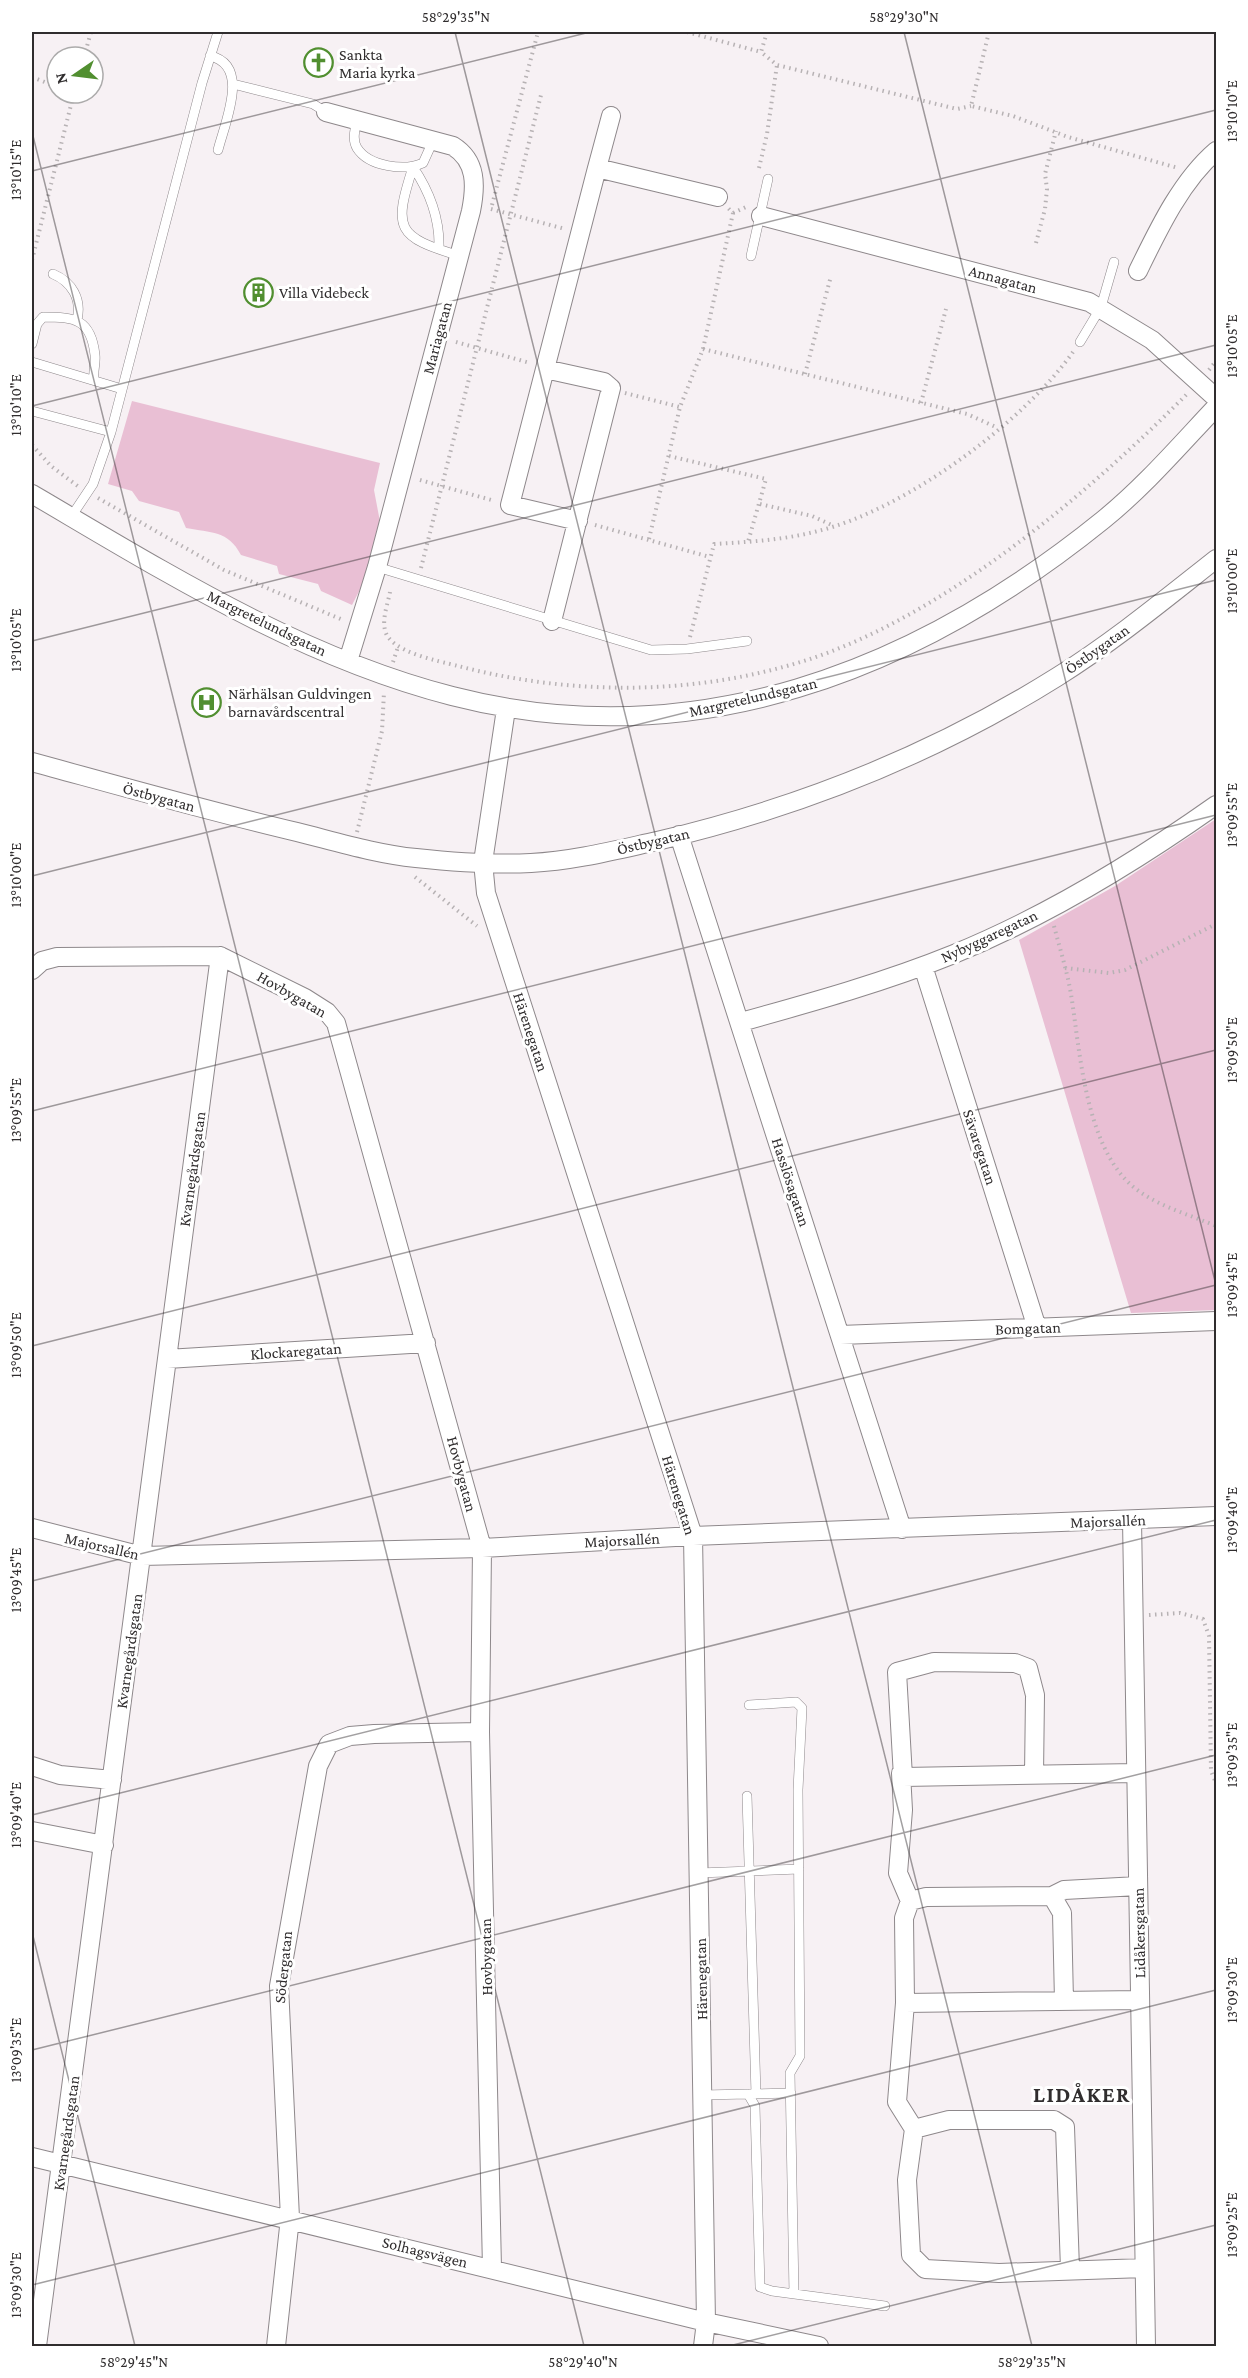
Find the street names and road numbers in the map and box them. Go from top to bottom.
street label: Annagatan [967,262,1039,297]
street label: Mariagatan [419,300,456,376]
street label: Margretelundsgatan [204,587,330,660]
street label: Östbygatan [1062,621,1133,678]
street label: Margretelundsgatan [687,674,819,721]
street label: Östbygatan [121,779,197,816]
street label: Östbygatan [615,824,692,859]
street label: Nybyggaregatan [938,906,1041,967]
street label: Hovbygatan [254,967,330,1022]
street label: Härenegatan [509,990,552,1074]
street label: Sävaregatan [959,1107,1000,1187]
street label: Kvarnegårdsgatan [176,1110,210,1228]
street label: Hasslösagatan [768,1135,814,1229]
street label: Bomgatan [995,1318,1062,1339]
street label: Klockaregatan [250,1339,343,1364]
street label: Hovbygatan [443,1434,480,1514]
street label: Härenegatan [658,1453,699,1537]
street label: Majorsallén [1070,1511,1147,1532]
street label: Majorsallén [63,1529,141,1564]
street label: Majorsallén [584,1530,661,1551]
street label: Kvarnegårdsgatan [113,1592,147,1710]
street label: Lidåkersgatan [1130,1887,1149,1978]
street label: Hovbygatan [477,1918,496,1996]
street label: Södergatan [271,1930,296,2004]
street label: Härenegatan [692,1937,711,2020]
street label: Kvarnegårdsgatan [50,2074,84,2192]
street label: Solhagsvägen [380,2233,470,2272]

